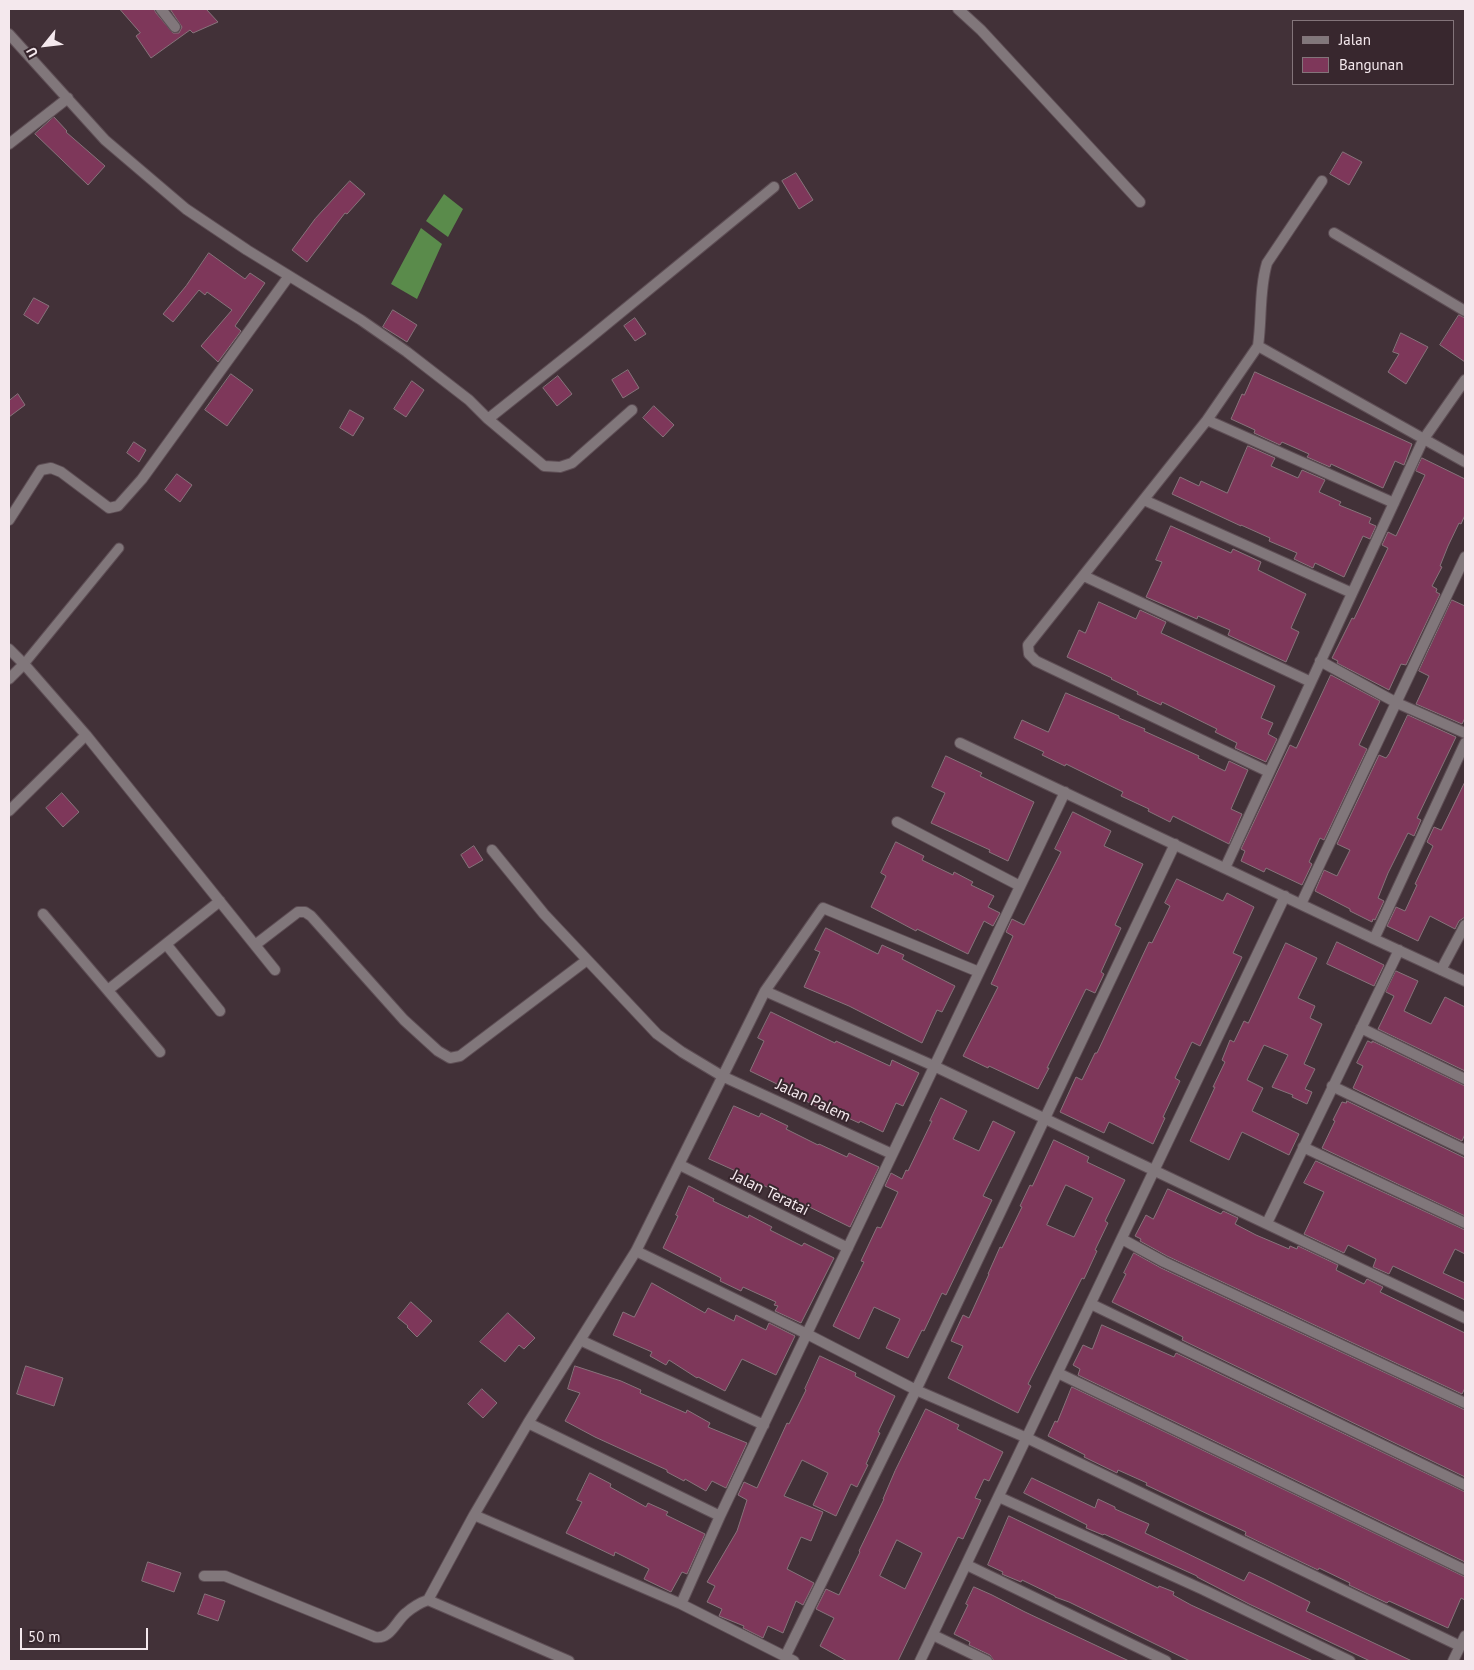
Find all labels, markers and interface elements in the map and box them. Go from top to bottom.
north arrow [20,20,70,70]
legend [1292,20,1454,85]
text: Jalan [1339,30,1371,49]
text: U [22,44,42,60]
text: Bangunan [1339,55,1403,74]
street label: Jalan Palem [773,1075,853,1127]
street label: Jalan Teratai [728,1166,812,1220]
scale bar [22,1618,150,1650]
text: 50 m [28,1627,61,1646]

